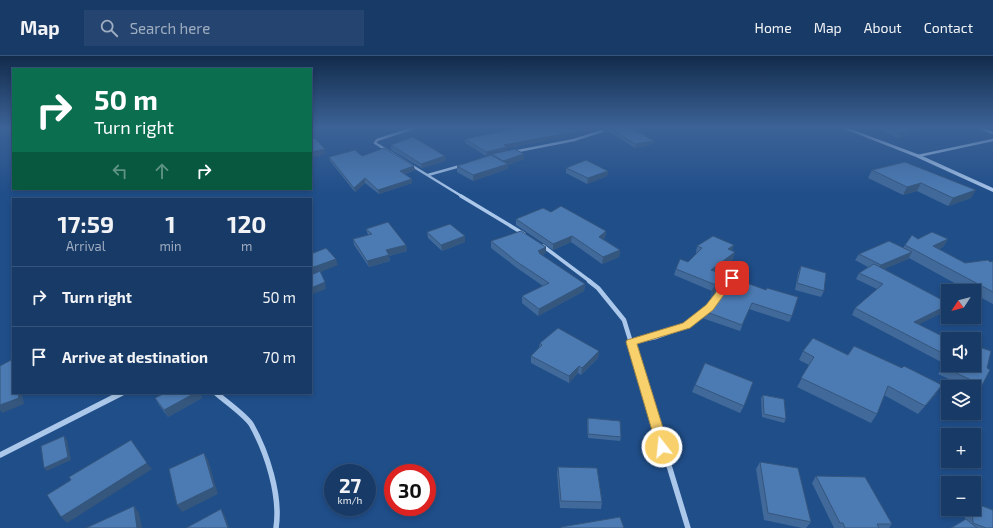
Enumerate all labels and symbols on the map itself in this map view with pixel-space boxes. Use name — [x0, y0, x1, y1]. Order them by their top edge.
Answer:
pin — [715, 261, 749, 295]
north arrow — [941, 284, 981, 324]
position arrow — [641, 426, 683, 468]
speed limit sign: 30 — [384, 464, 436, 516]

